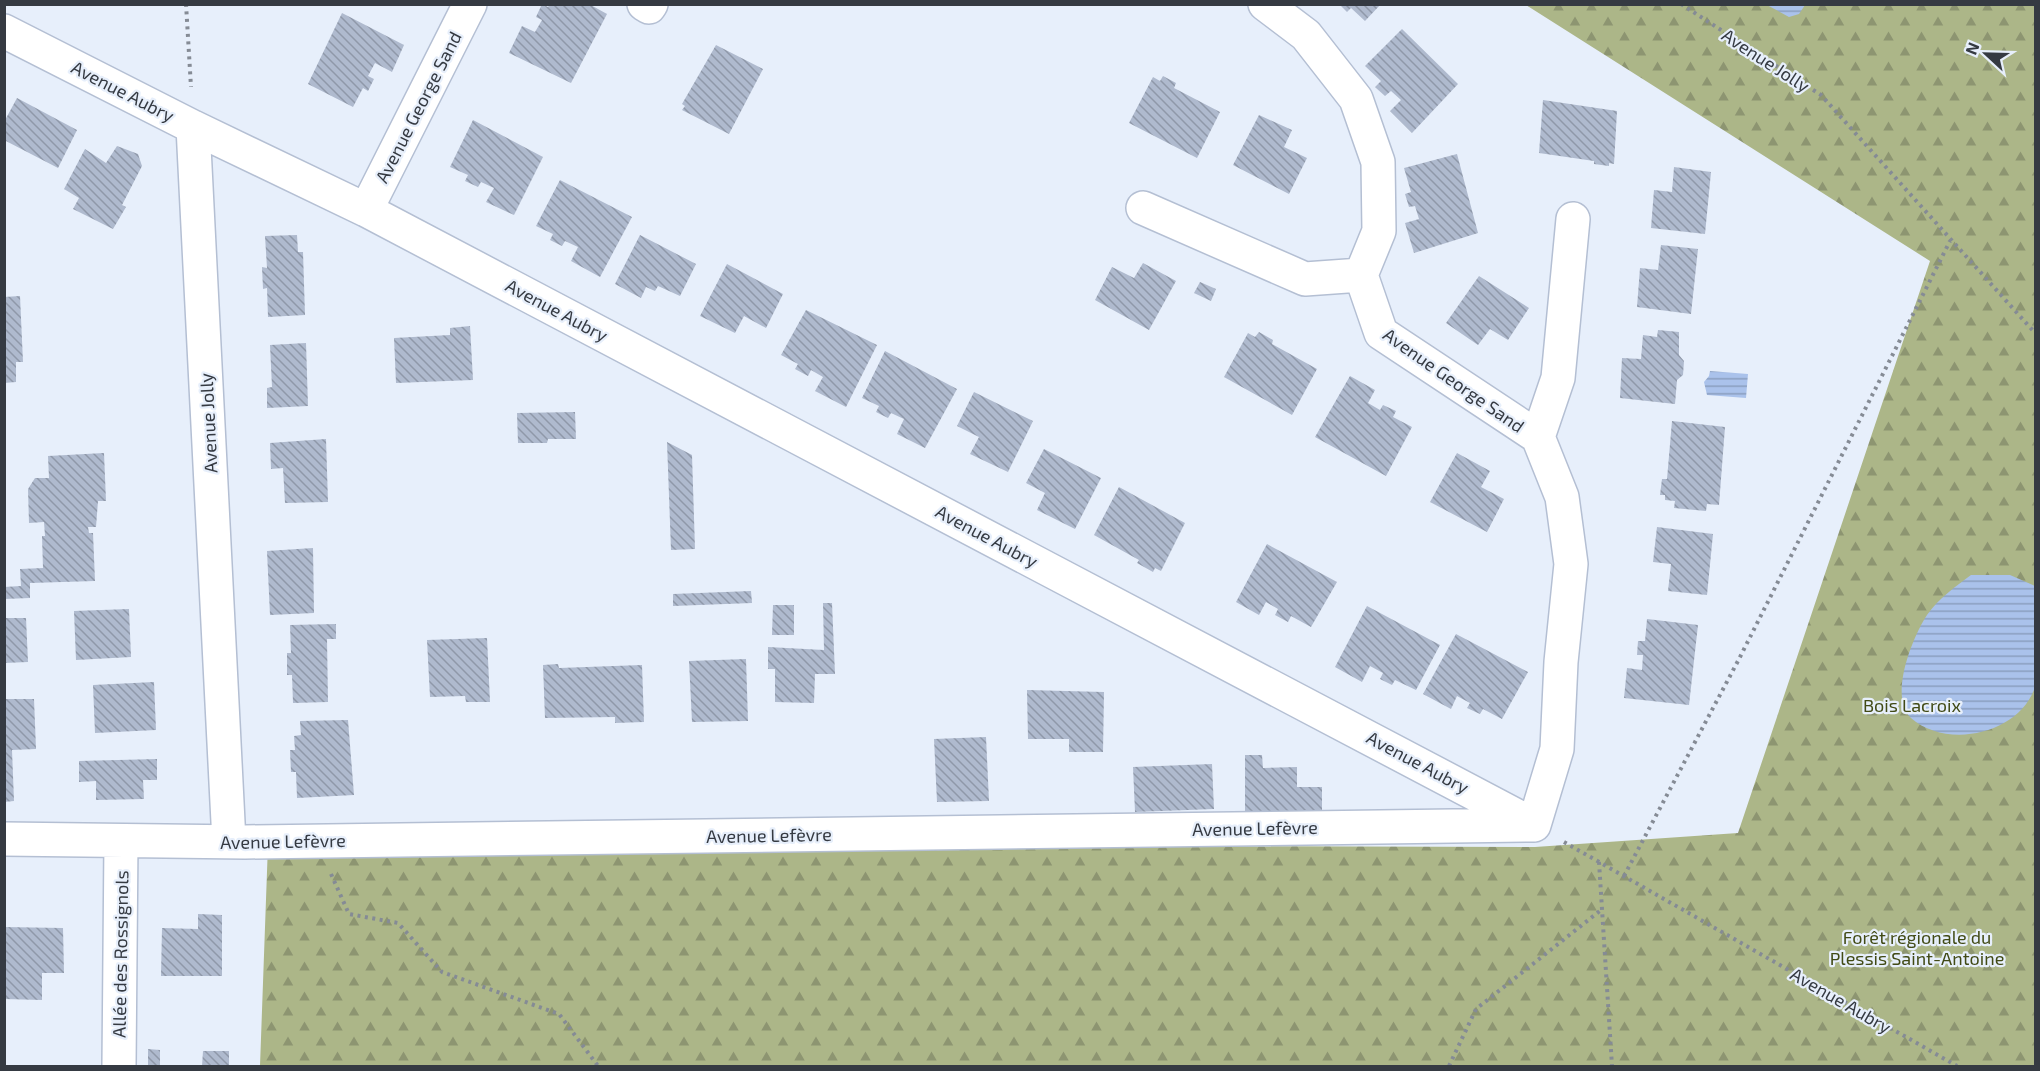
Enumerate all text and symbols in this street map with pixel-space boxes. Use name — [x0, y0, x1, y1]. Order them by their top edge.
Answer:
street label: Avenue Jolly — [1718, 24, 1814, 97]
north arrow — [1956, 24, 2016, 84]
street label: Avenue George Sand — [370, 28, 466, 186]
text: N — [1961, 39, 1983, 57]
street label: Avenue Aubry — [68, 56, 178, 127]
street label: Avenue Aubry — [502, 274, 612, 346]
street label: Avenue George Sand — [1379, 323, 1529, 437]
street label: Avenue Jolly — [194, 372, 222, 474]
street label: Avenue Aubry — [932, 500, 1042, 572]
park label: Bois Lacroix — [1863, 694, 1962, 716]
street label: Avenue Aubry — [1363, 726, 1473, 798]
street label: Avenue Lefèvre — [1192, 816, 1318, 840]
street label: Avenue Lefèvre — [706, 823, 832, 847]
street label: Avenue Lefèvre — [220, 829, 346, 853]
street label: Allée des Rossignols — [108, 870, 132, 1038]
park label: Forêt régionale du Plessis Saint-Antoine — [1830, 926, 2004, 969]
street label: Avenue Aubry — [1787, 962, 1896, 1038]

